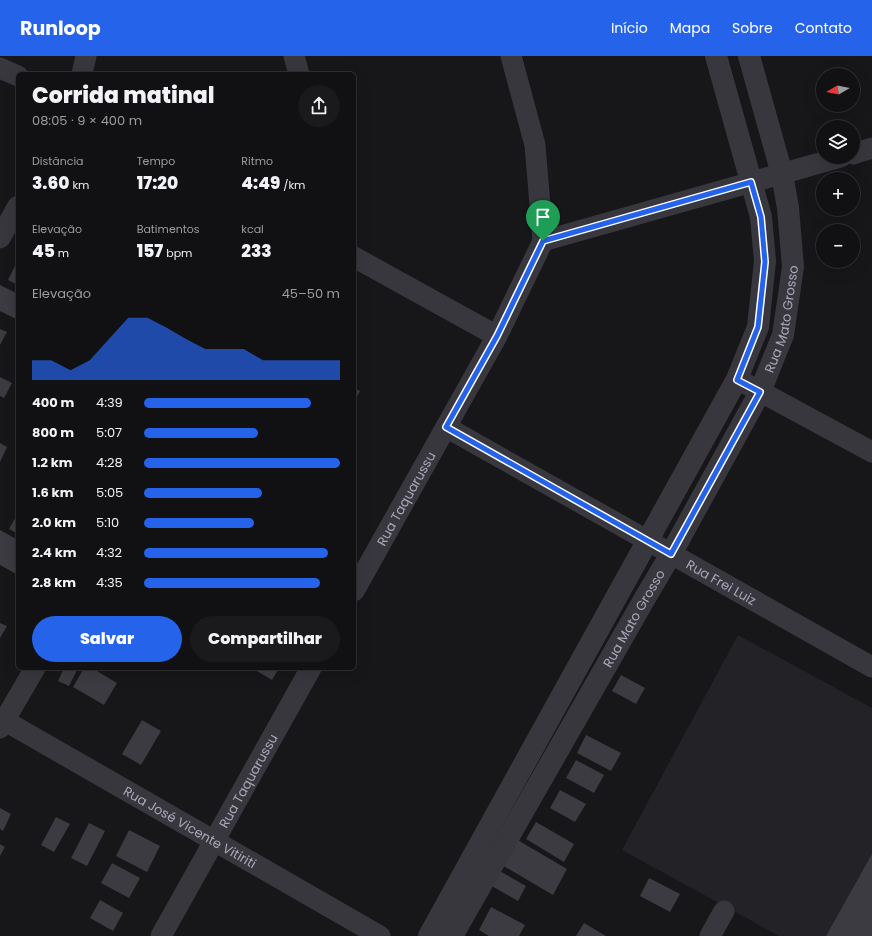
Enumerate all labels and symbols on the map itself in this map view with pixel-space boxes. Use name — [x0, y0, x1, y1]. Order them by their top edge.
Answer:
north arrow — [816, 68, 860, 112]
pin — [526, 200, 560, 241]
street label: Rua Mato Grosso — [760, 264, 803, 376]
street label: Rua Taquarussu — [372, 448, 440, 549]
street label: Rua Frei Luiz — [683, 555, 760, 610]
street label: Rua Mato Grosso — [598, 566, 670, 671]
street label: Rua Taquarussu — [214, 730, 282, 832]
street label: Rua José Vicente Vitiriti — [120, 782, 260, 873]

